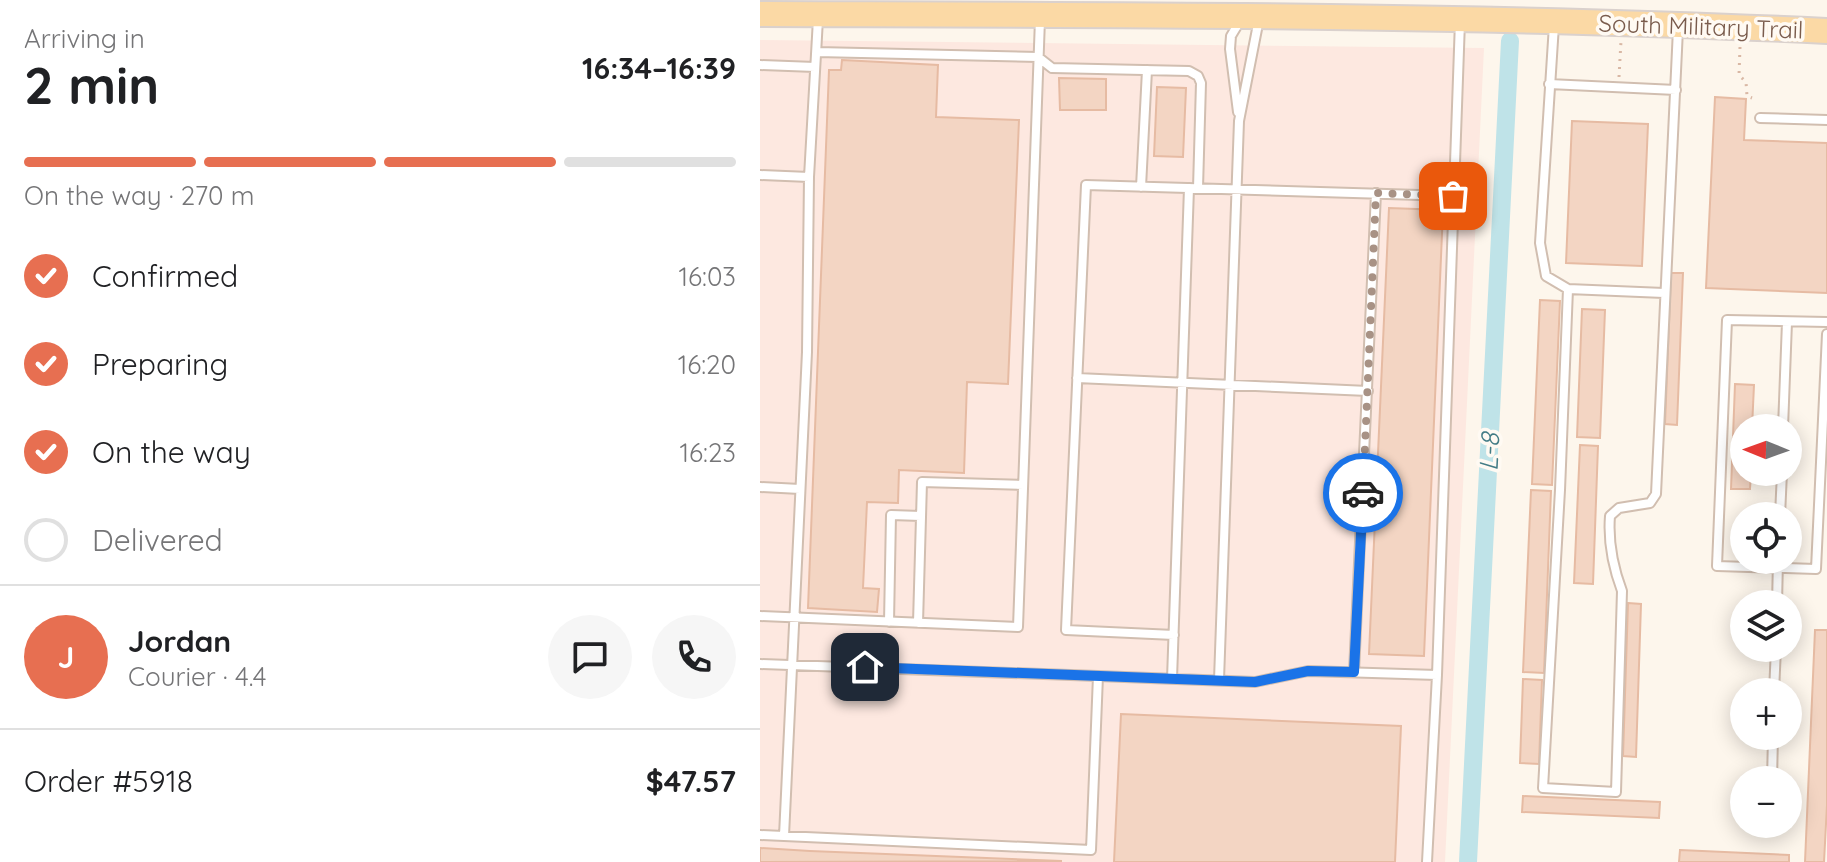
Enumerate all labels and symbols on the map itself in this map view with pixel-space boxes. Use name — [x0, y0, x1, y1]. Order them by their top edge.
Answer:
street label: South Military Trail — [1598, 7, 1804, 45]
pin — [1419, 162, 1487, 230]
north arrow — [1730, 414, 1802, 486]
water label: L-8 — [1472, 430, 1507, 472]
courier — [1323, 453, 1403, 533]
pin — [831, 633, 899, 701]

